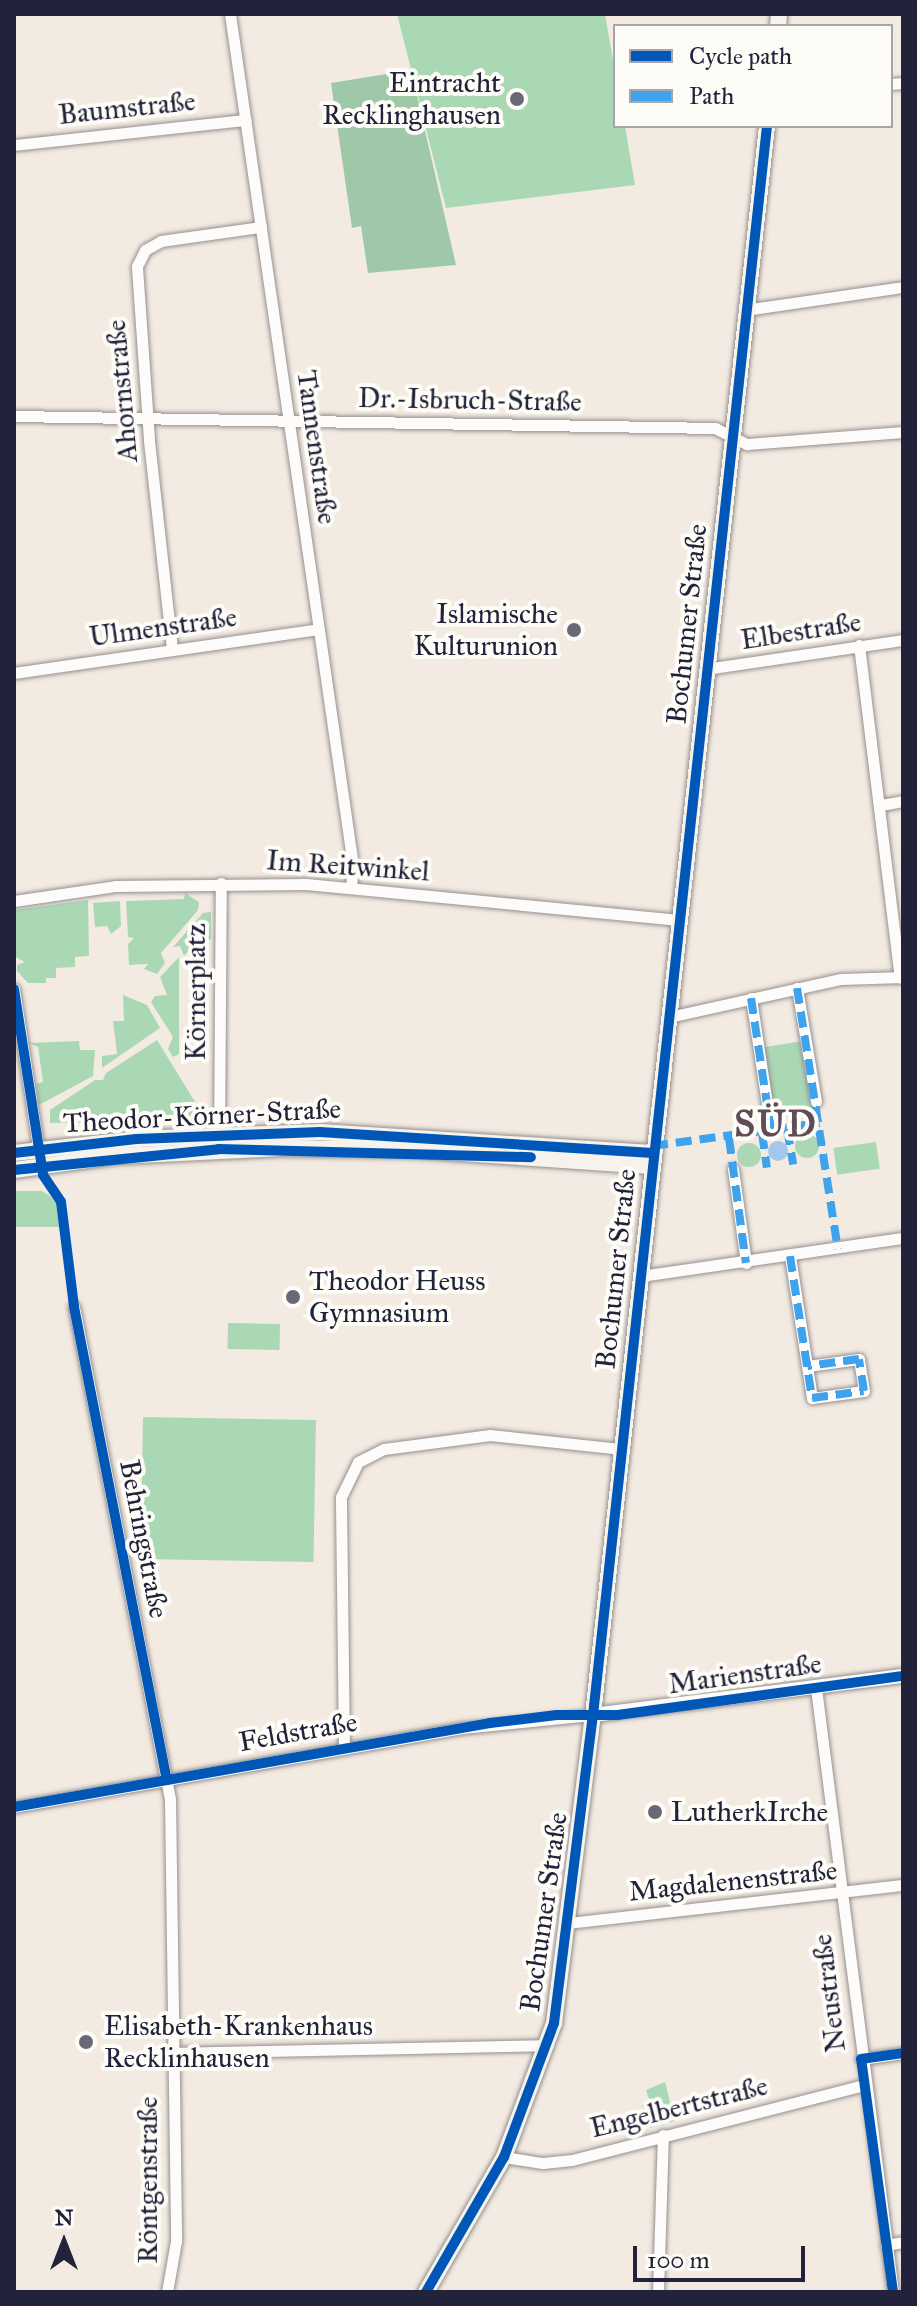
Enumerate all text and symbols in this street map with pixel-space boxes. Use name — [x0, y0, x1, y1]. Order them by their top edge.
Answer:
legend — [613, 24, 893, 128]
text: Cycle path — [689, 41, 792, 71]
place label: Eintracht Recklinghausen — [322, 66, 501, 132]
text: Path — [689, 81, 734, 111]
street label: Baumstraße — [57, 84, 197, 132]
marker: Eintracht Recklinghausen — [508, 90, 526, 108]
street label: Ahornstraße — [99, 318, 145, 464]
street label: Tannenstraße — [290, 368, 344, 526]
street label: Dr.-Isbruch-Straße — [358, 381, 582, 419]
street label: Bochumer Straße — [660, 522, 714, 726]
place label: Islamische Kulturunion — [414, 597, 558, 663]
street label: Ulmenstraße — [87, 600, 239, 654]
street label: Elbestraße — [738, 605, 864, 657]
marker: Islamische Kulturunion — [565, 621, 583, 639]
street label: Im Reitwinkel — [265, 844, 431, 888]
street label: Körnerplatz — [179, 923, 213, 1061]
street label: Theodor-Körner-Straße — [62, 1092, 342, 1140]
district label: SÜD — [734, 1103, 818, 1147]
street label: Bochumer Straße — [589, 1167, 643, 1371]
place label: Theodor Heuss Gymnasium — [309, 1264, 485, 1330]
marker: Theodor Heuss Gymnasium — [284, 1288, 302, 1306]
street label: Behringstraße — [112, 1457, 176, 1621]
street label: Marienstraße — [666, 1647, 824, 1701]
street label: Feldstraße — [236, 1705, 360, 1759]
place label: LutherkIrche — [671, 1795, 828, 1829]
marker: LutherkIrche — [646, 1803, 664, 1821]
street label: Bochumer Straße — [513, 1810, 575, 2014]
street label: Magdalenenstraße — [627, 1853, 839, 1909]
street label: Neustraße — [805, 1932, 853, 2054]
place label: Elisabeth-Krankenhaus Recklinhausen — [104, 2009, 373, 2075]
marker: Elisabeth-Krankenhaus Recklinhausen — [75, 2031, 97, 2053]
street label: Engelbertstraße — [587, 2069, 771, 2145]
street label: Röntgenstraße — [131, 2096, 165, 2264]
north arrow — [24, 2202, 104, 2282]
text: N — [55, 2204, 73, 2231]
scale bar — [637, 2230, 809, 2280]
text: 100 m — [647, 2245, 710, 2275]

